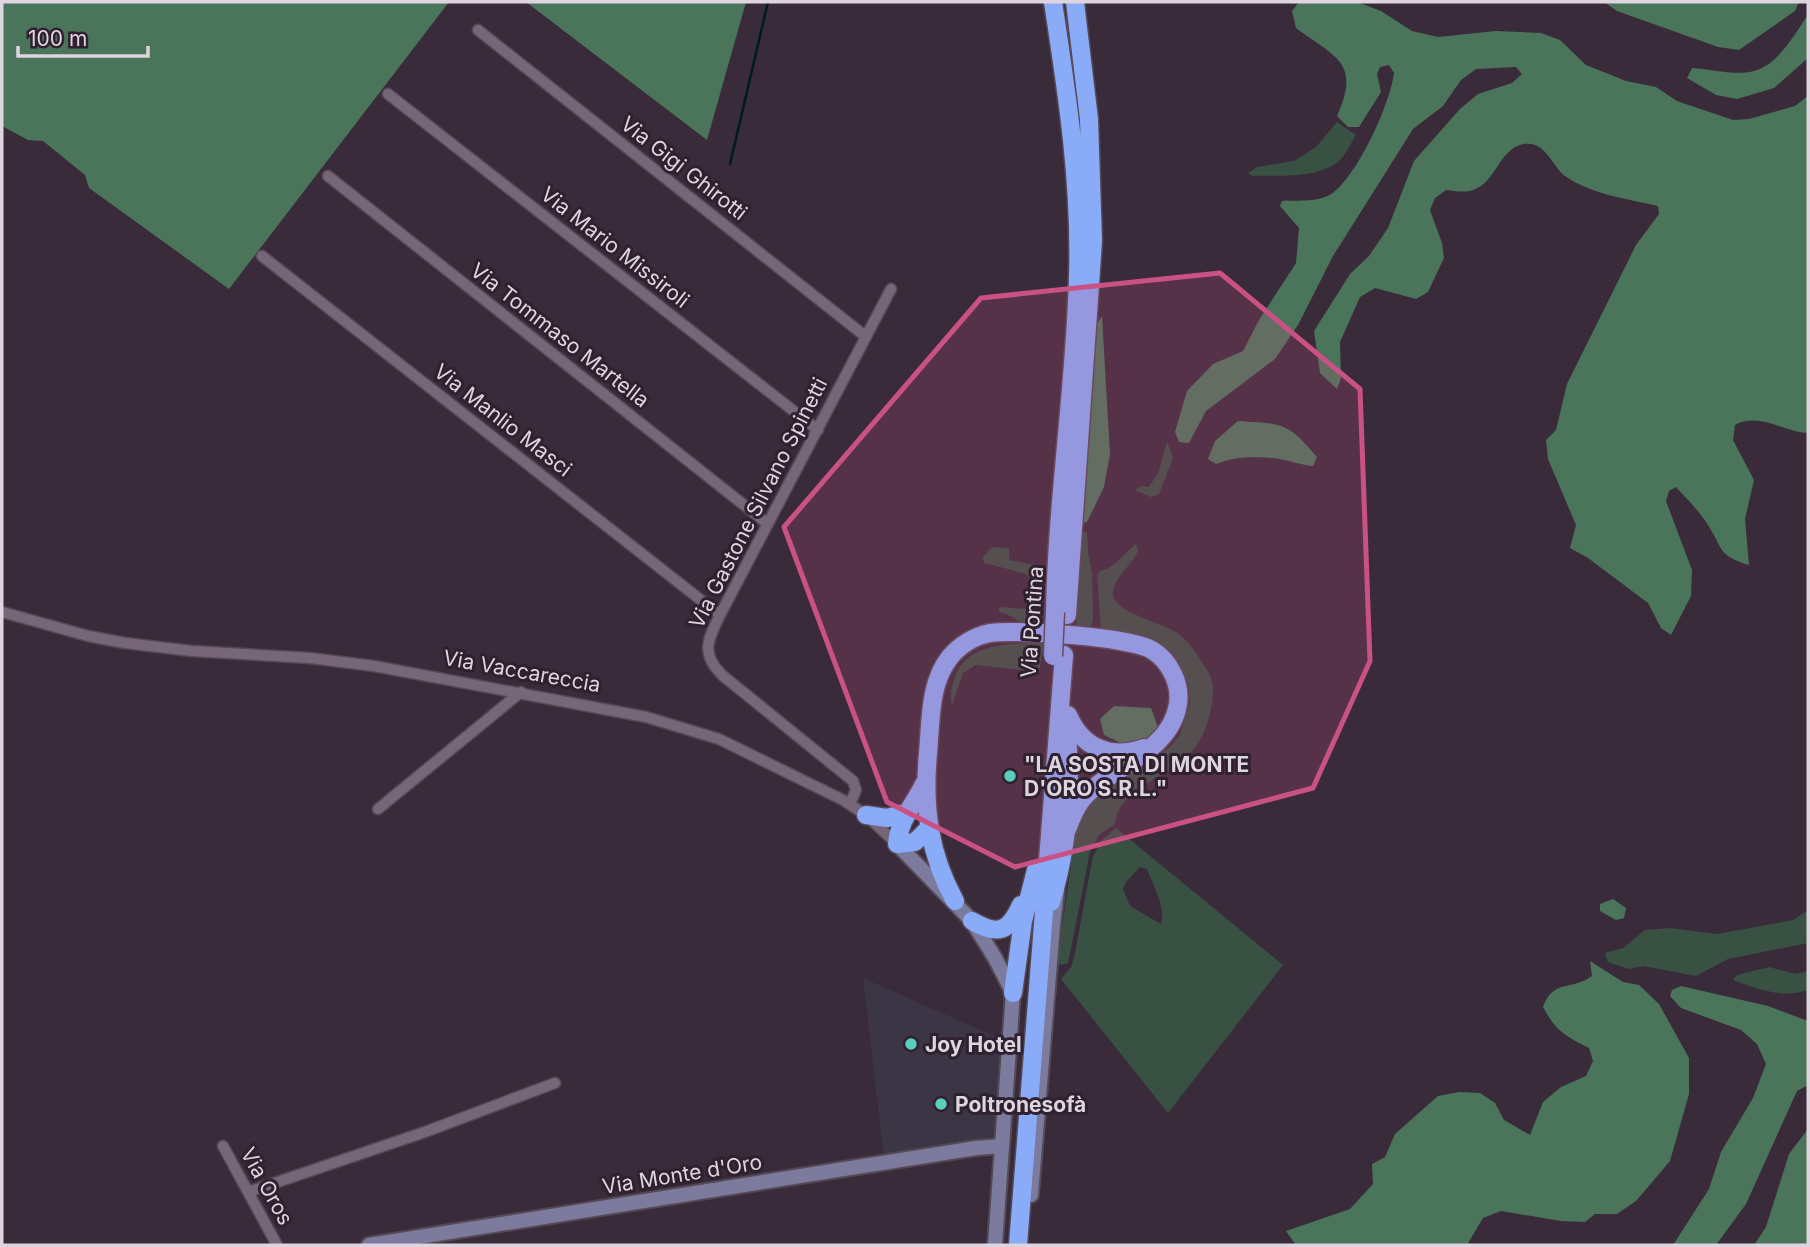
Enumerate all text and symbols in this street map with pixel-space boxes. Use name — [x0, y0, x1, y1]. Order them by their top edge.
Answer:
scale bar — [18, 14, 147, 58]
text: 100 m — [28, 26, 87, 51]
street label: Via Gigi Ghirotti — [616, 111, 752, 225]
street label: Via Mario Missiroli — [536, 181, 694, 313]
street label: Via Tommaso Martella — [466, 257, 654, 413]
street label: Via Manlio Masci — [429, 358, 577, 482]
street label: Via Gastone Silvano Spinetti — [684, 373, 832, 633]
street label: Via Pontina — [1016, 565, 1048, 679]
street label: Via Vaccareccia — [441, 645, 603, 697]
place label: "LA SOSTA DI MONTE D'ORO S.R.L." — [1024, 752, 1249, 801]
marker: "LA SOSTA DI MONTE D'ORO S.R.L." — [1002, 768, 1018, 784]
place label: Joy Hotel — [925, 1032, 1022, 1057]
marker: Joy Hotel — [903, 1036, 919, 1052]
place label: Poltronesofà — [955, 1092, 1086, 1117]
marker: Poltronesofà — [933, 1096, 949, 1112]
street label: Via Oros — [236, 1143, 298, 1229]
street label: Via Monte d'Oro — [600, 1149, 764, 1199]

